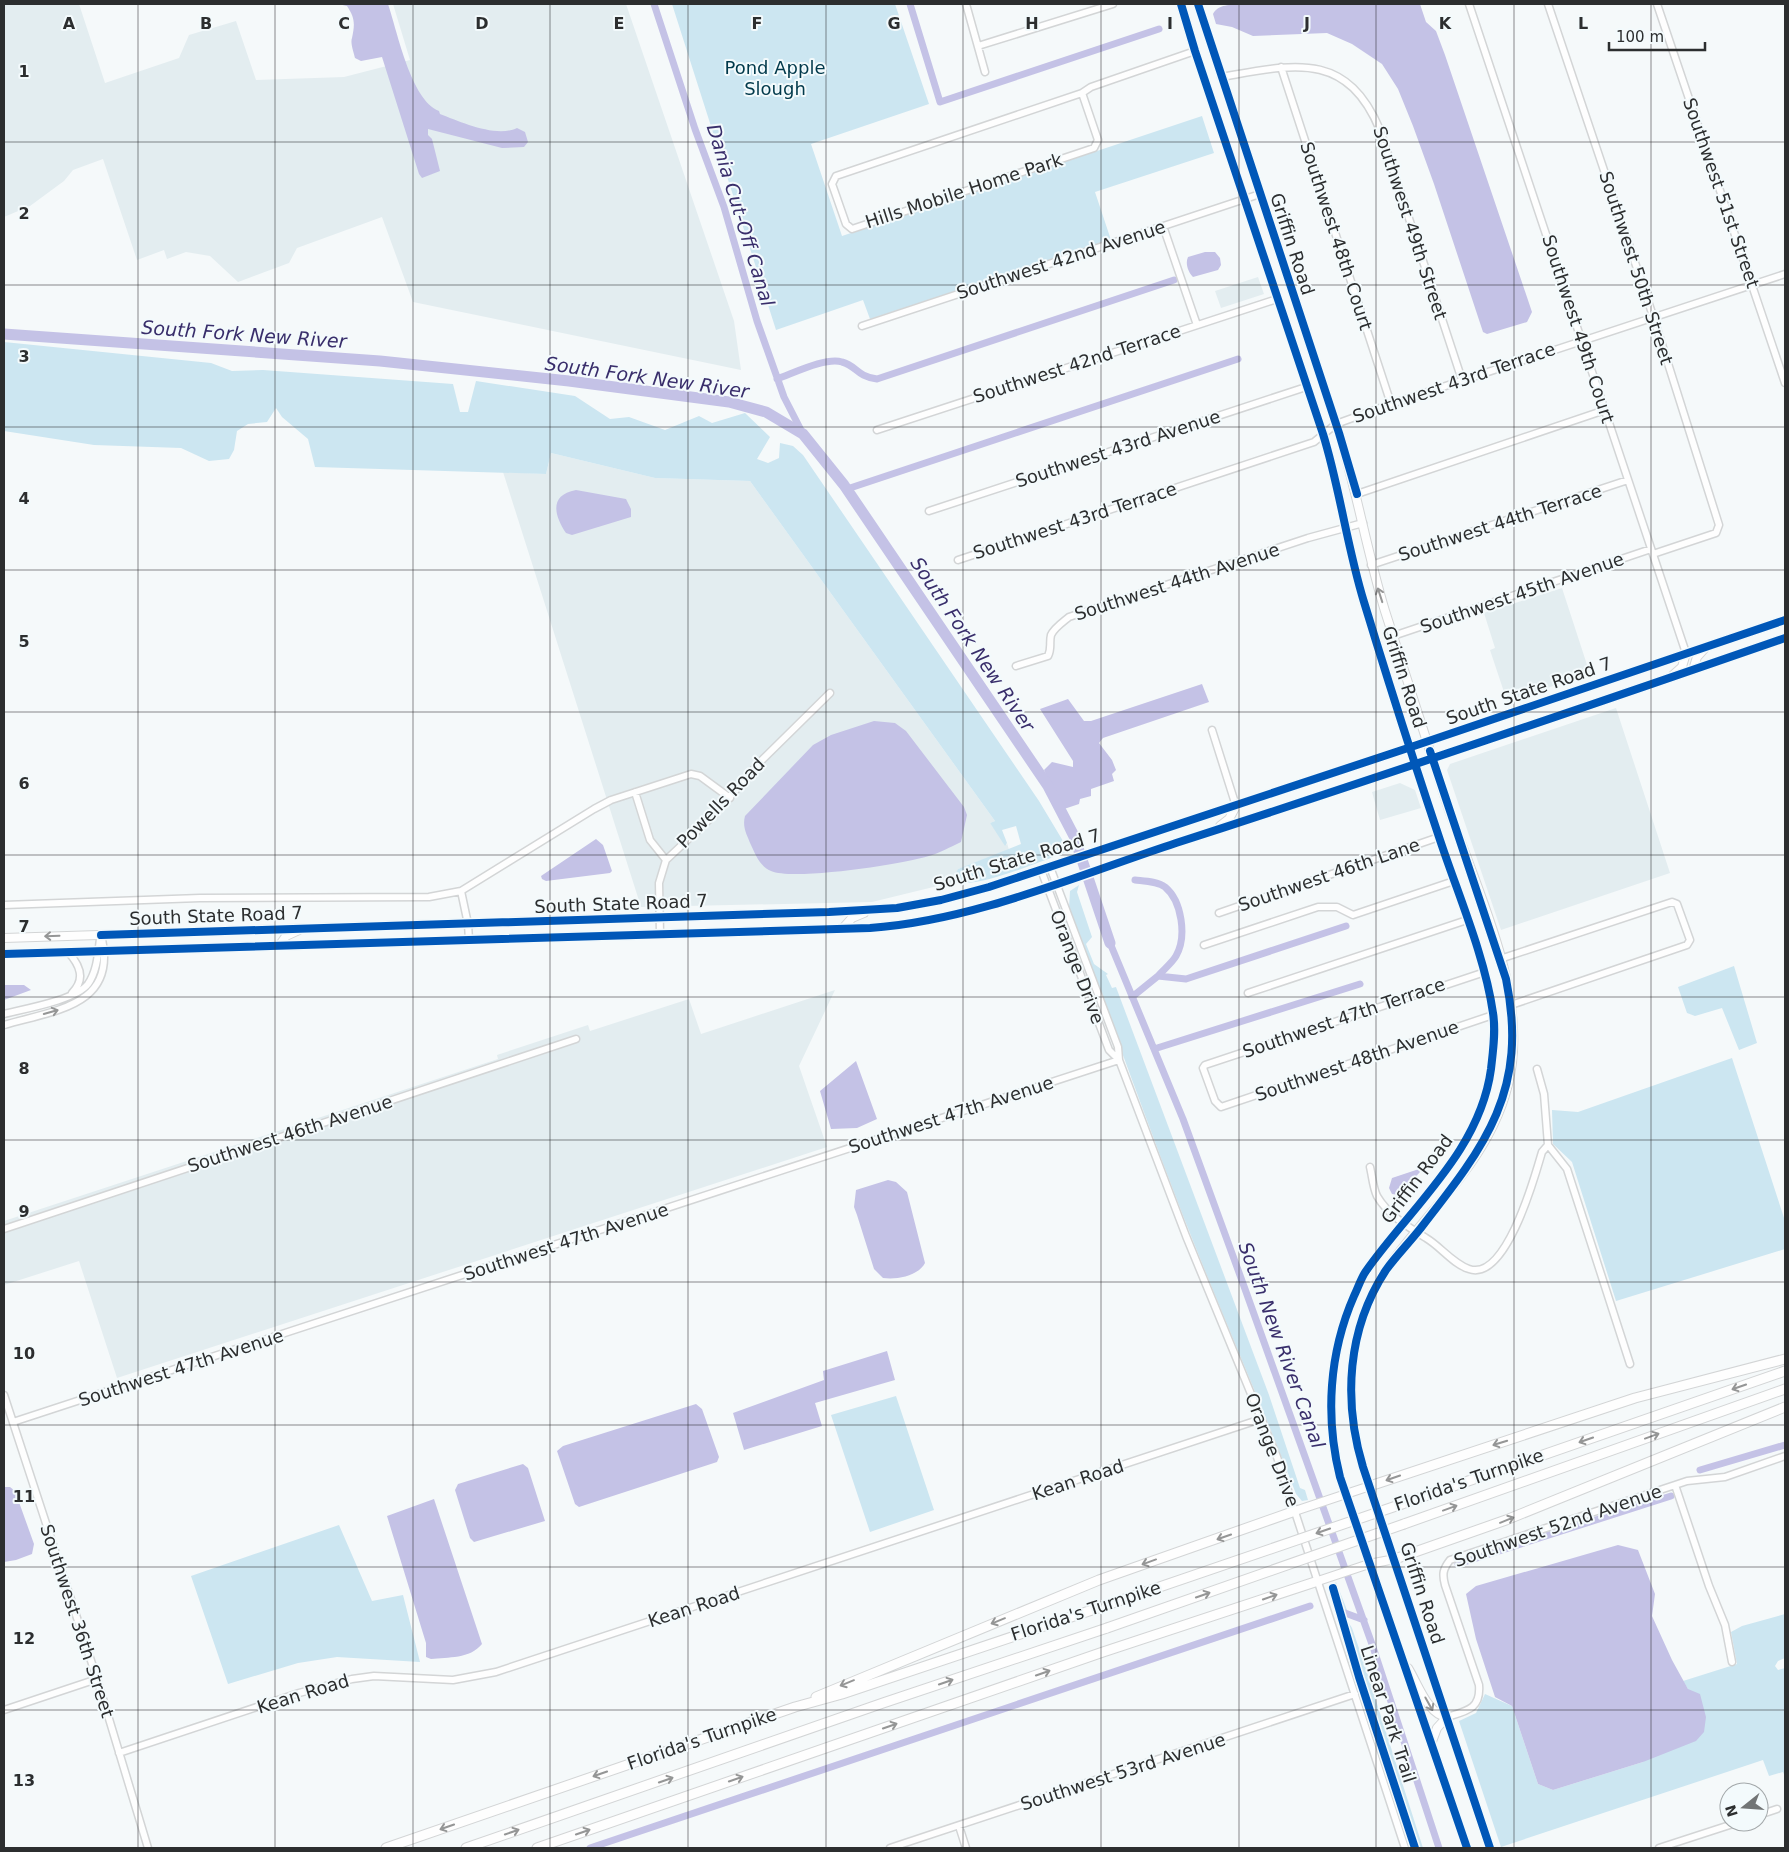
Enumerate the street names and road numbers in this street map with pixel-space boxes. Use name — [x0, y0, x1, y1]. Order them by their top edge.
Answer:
street label: Southwest 51st Street — [1679, 95, 1764, 291]
street label: Southwest 49th Street — [1369, 124, 1452, 322]
street label: Southwest 48th Court — [1296, 139, 1377, 333]
street label: Hills Mobile Home Park — [863, 149, 1066, 232]
street label: Southwest 50th Street — [1595, 169, 1678, 367]
street label: Griffin Road — [1266, 190, 1319, 298]
street label: Southwest 42nd Avenue — [954, 216, 1168, 303]
street label: Southwest 49th Court — [1538, 232, 1619, 426]
street label: Southwest 42nd Terrace — [970, 320, 1183, 407]
street label: Southwest 43rd Terrace — [1350, 338, 1558, 427]
street label: Southwest 43rd Avenue — [1013, 405, 1223, 492]
street label: Southwest 43rd Terrace — [970, 478, 1179, 563]
street label: Southwest 44th Terrace — [1395, 480, 1604, 565]
street label: Southwest 44th Avenue — [1072, 538, 1282, 625]
street label: Southwest 45th Avenue — [1417, 548, 1627, 637]
street label: Griffin Road — [1378, 623, 1431, 731]
street label: South State Road 7 — [1443, 652, 1614, 729]
street label: Powells Road — [672, 753, 769, 852]
street label: South State Road 7 — [931, 824, 1103, 895]
street label: Southwest 46th Lane — [1235, 834, 1423, 916]
street label: South State Road 7 — [534, 890, 708, 917]
street label: South State Road 7 — [129, 902, 303, 929]
street label: Orange Drive — [1046, 907, 1109, 1027]
street label: Southwest 47th Terrace — [1240, 973, 1448, 1062]
street label: Southwest 48th Avenue — [1252, 1016, 1462, 1105]
street label: Southwest 47th Avenue — [846, 1071, 1056, 1158]
street label: Southwest 46th Avenue — [185, 1090, 395, 1177]
street label: Griffin Road — [1376, 1130, 1457, 1227]
street label: Southwest 47th Avenue — [461, 1198, 671, 1285]
street label: Southwest 47th Avenue — [76, 1324, 286, 1411]
street label: Orange Drive — [1241, 1390, 1304, 1510]
street label: Florida's Turnpike — [1391, 1444, 1546, 1515]
street label: Kean Road — [1029, 1455, 1126, 1504]
street label: Southwest 52nd Avenue — [1451, 1480, 1665, 1571]
street label: Southwest 36th Street — [36, 1522, 119, 1720]
street label: Griffin Road — [1396, 1539, 1449, 1647]
street label: Florida's Turnpike — [1008, 1576, 1164, 1645]
street label: Kean Road — [645, 1582, 742, 1631]
street label: Linear Park Trail — [1356, 1643, 1421, 1785]
street label: Kean Road — [254, 1670, 351, 1717]
street label: Florida's Turnpike — [624, 1703, 779, 1774]
street label: Southwest 53rd Avenue — [1018, 1728, 1228, 1815]

